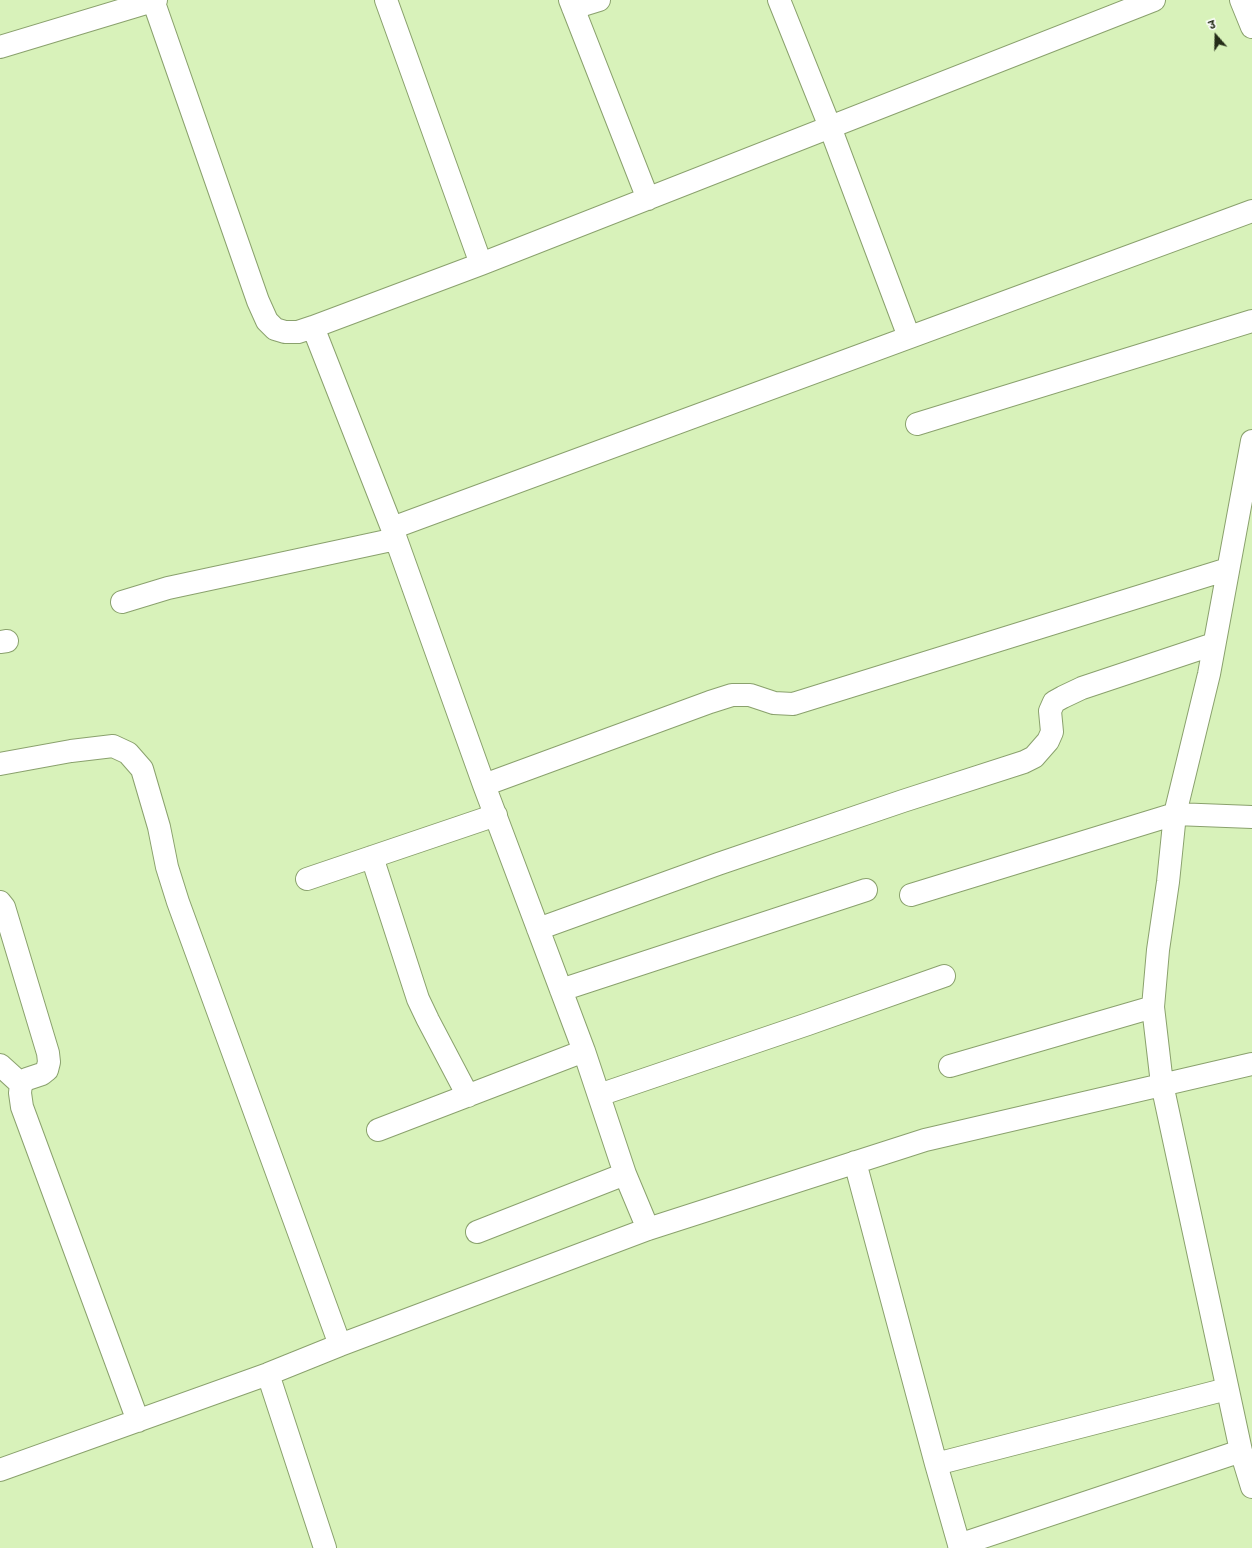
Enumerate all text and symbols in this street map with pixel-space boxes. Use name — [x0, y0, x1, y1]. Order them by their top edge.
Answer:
north arrow — [1196, 16, 1236, 56]
text: उ — [1206, 16, 1218, 33]

